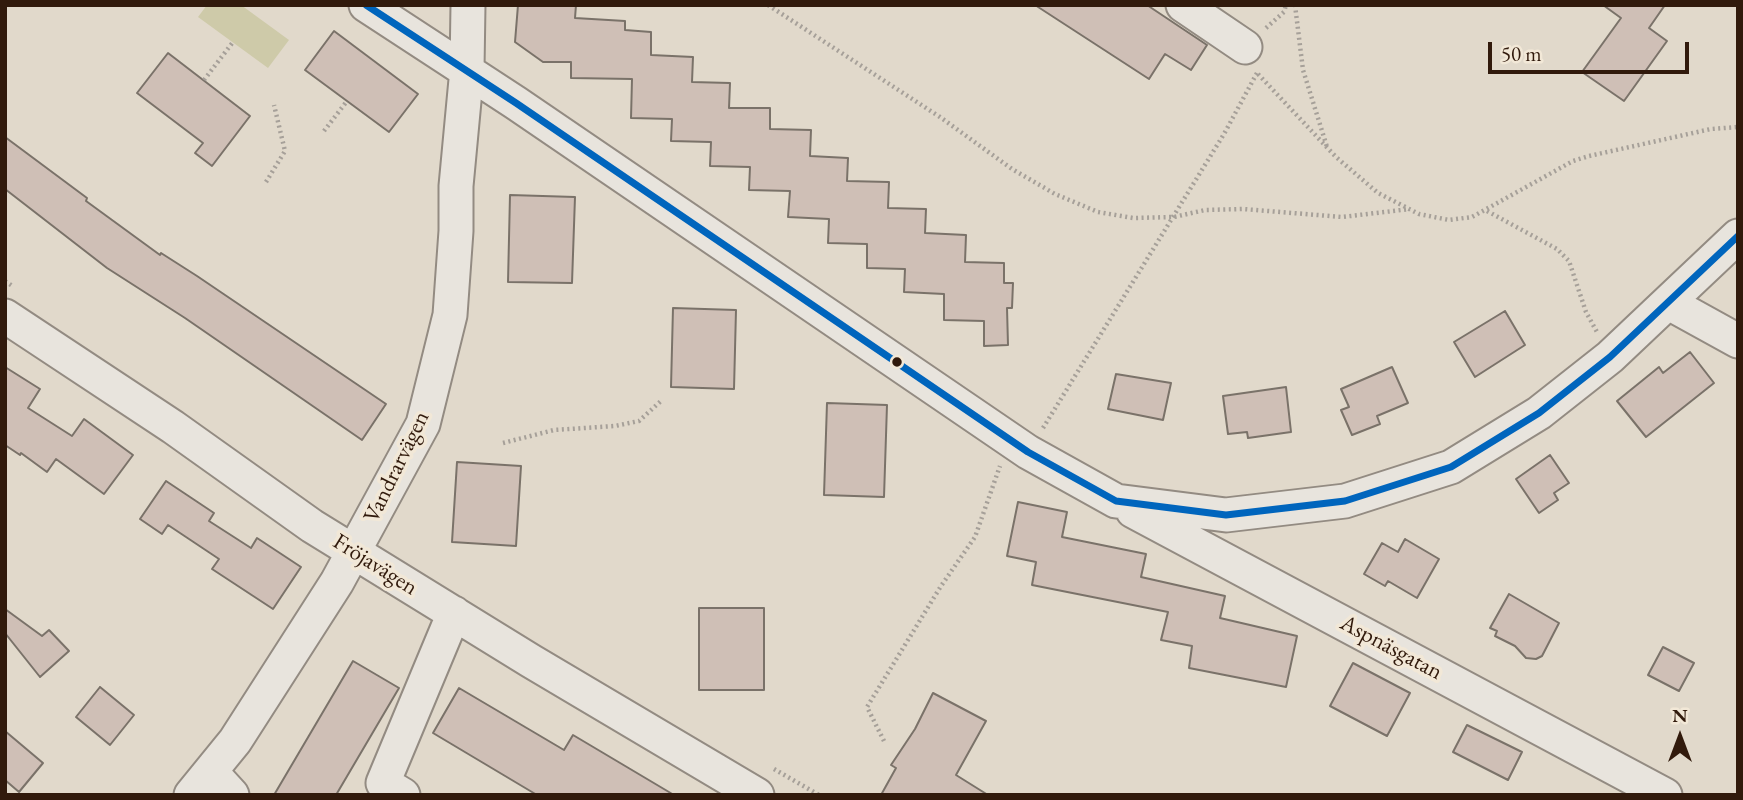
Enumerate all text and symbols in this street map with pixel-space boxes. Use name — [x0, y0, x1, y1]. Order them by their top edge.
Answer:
scale bar — [1491, 28, 1692, 72]
text: 50 m — [1501, 40, 1542, 67]
unlabelled marker — [890, 355, 904, 369]
street label: Vandrarvägen — [358, 407, 436, 527]
street label: Fröjavägen — [327, 528, 423, 602]
street label: Aspnäsgatan — [1335, 610, 1447, 686]
north arrow — [1645, 702, 1715, 772]
text: N — [1672, 703, 1688, 728]

